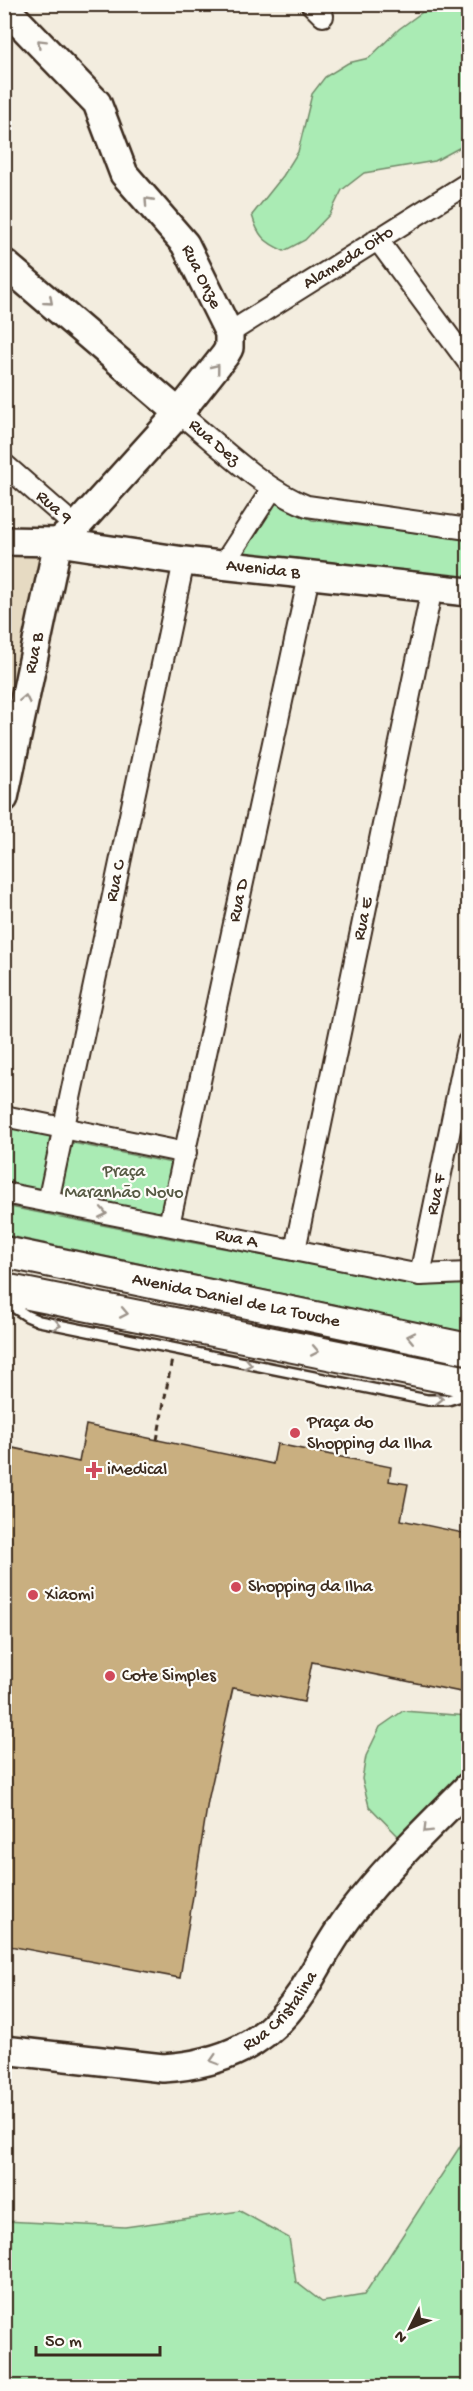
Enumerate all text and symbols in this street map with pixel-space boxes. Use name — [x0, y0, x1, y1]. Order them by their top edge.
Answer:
one-way arrow — [37, 40, 48, 51]
one-way arrow — [144, 198, 155, 208]
street label: Alameda Oito — [299, 222, 398, 294]
street label: Rua Onze — [177, 241, 226, 313]
one-way arrow — [42, 294, 53, 305]
one-way arrow — [208, 363, 219, 374]
street label: Rua Dez — [184, 415, 245, 471]
street label: Rua 9 — [31, 486, 76, 529]
street label: Avenida B — [225, 555, 302, 584]
street label: Rua B — [20, 630, 49, 676]
one-way arrow — [18, 695, 31, 705]
street label: Rua C — [101, 857, 131, 904]
street label: Rua D — [224, 877, 254, 924]
street label: Rua E — [349, 895, 378, 942]
park label: Praça Maranhão Novo — [64, 1162, 184, 1204]
street label: Rua F — [422, 1172, 451, 1217]
one-way arrow — [98, 1206, 108, 1219]
street label: Rua A — [214, 1224, 261, 1254]
street label: Avenida Daniel de La Touche — [130, 1269, 342, 1333]
one-way arrow — [118, 1306, 128, 1319]
one-way arrow — [52, 1318, 62, 1331]
one-way arrow — [407, 1331, 417, 1344]
one-way arrow — [310, 1344, 320, 1357]
one-way arrow — [243, 1357, 253, 1370]
one-way arrow — [435, 1393, 444, 1406]
place label: Praça do Shopping da Ilha — [306, 1413, 433, 1455]
marker: Praça do Shopping da Ilha — [288, 1426, 302, 1440]
place label: iMedical — [107, 1460, 167, 1481]
marker: iMedical — [85, 1461, 103, 1479]
place label: Shopping da Ilha — [248, 1577, 374, 1598]
marker: Shopping da Ilha — [229, 1580, 243, 1594]
place label: Xiaomi — [44, 1585, 95, 1606]
marker: Xiaomi — [26, 1588, 40, 1602]
place label: Cote Simples — [122, 1666, 217, 1687]
marker: Cote Simples — [103, 1669, 117, 1683]
one-way arrow — [424, 1821, 435, 1832]
street label: Rua Cristalina — [239, 1967, 323, 2056]
one-way arrow — [209, 2053, 220, 2065]
north arrow — [380, 2298, 440, 2358]
scale bar — [36, 2319, 160, 2357]
text: N — [391, 2325, 412, 2346]
text: 50 m — [45, 2332, 82, 2353]

